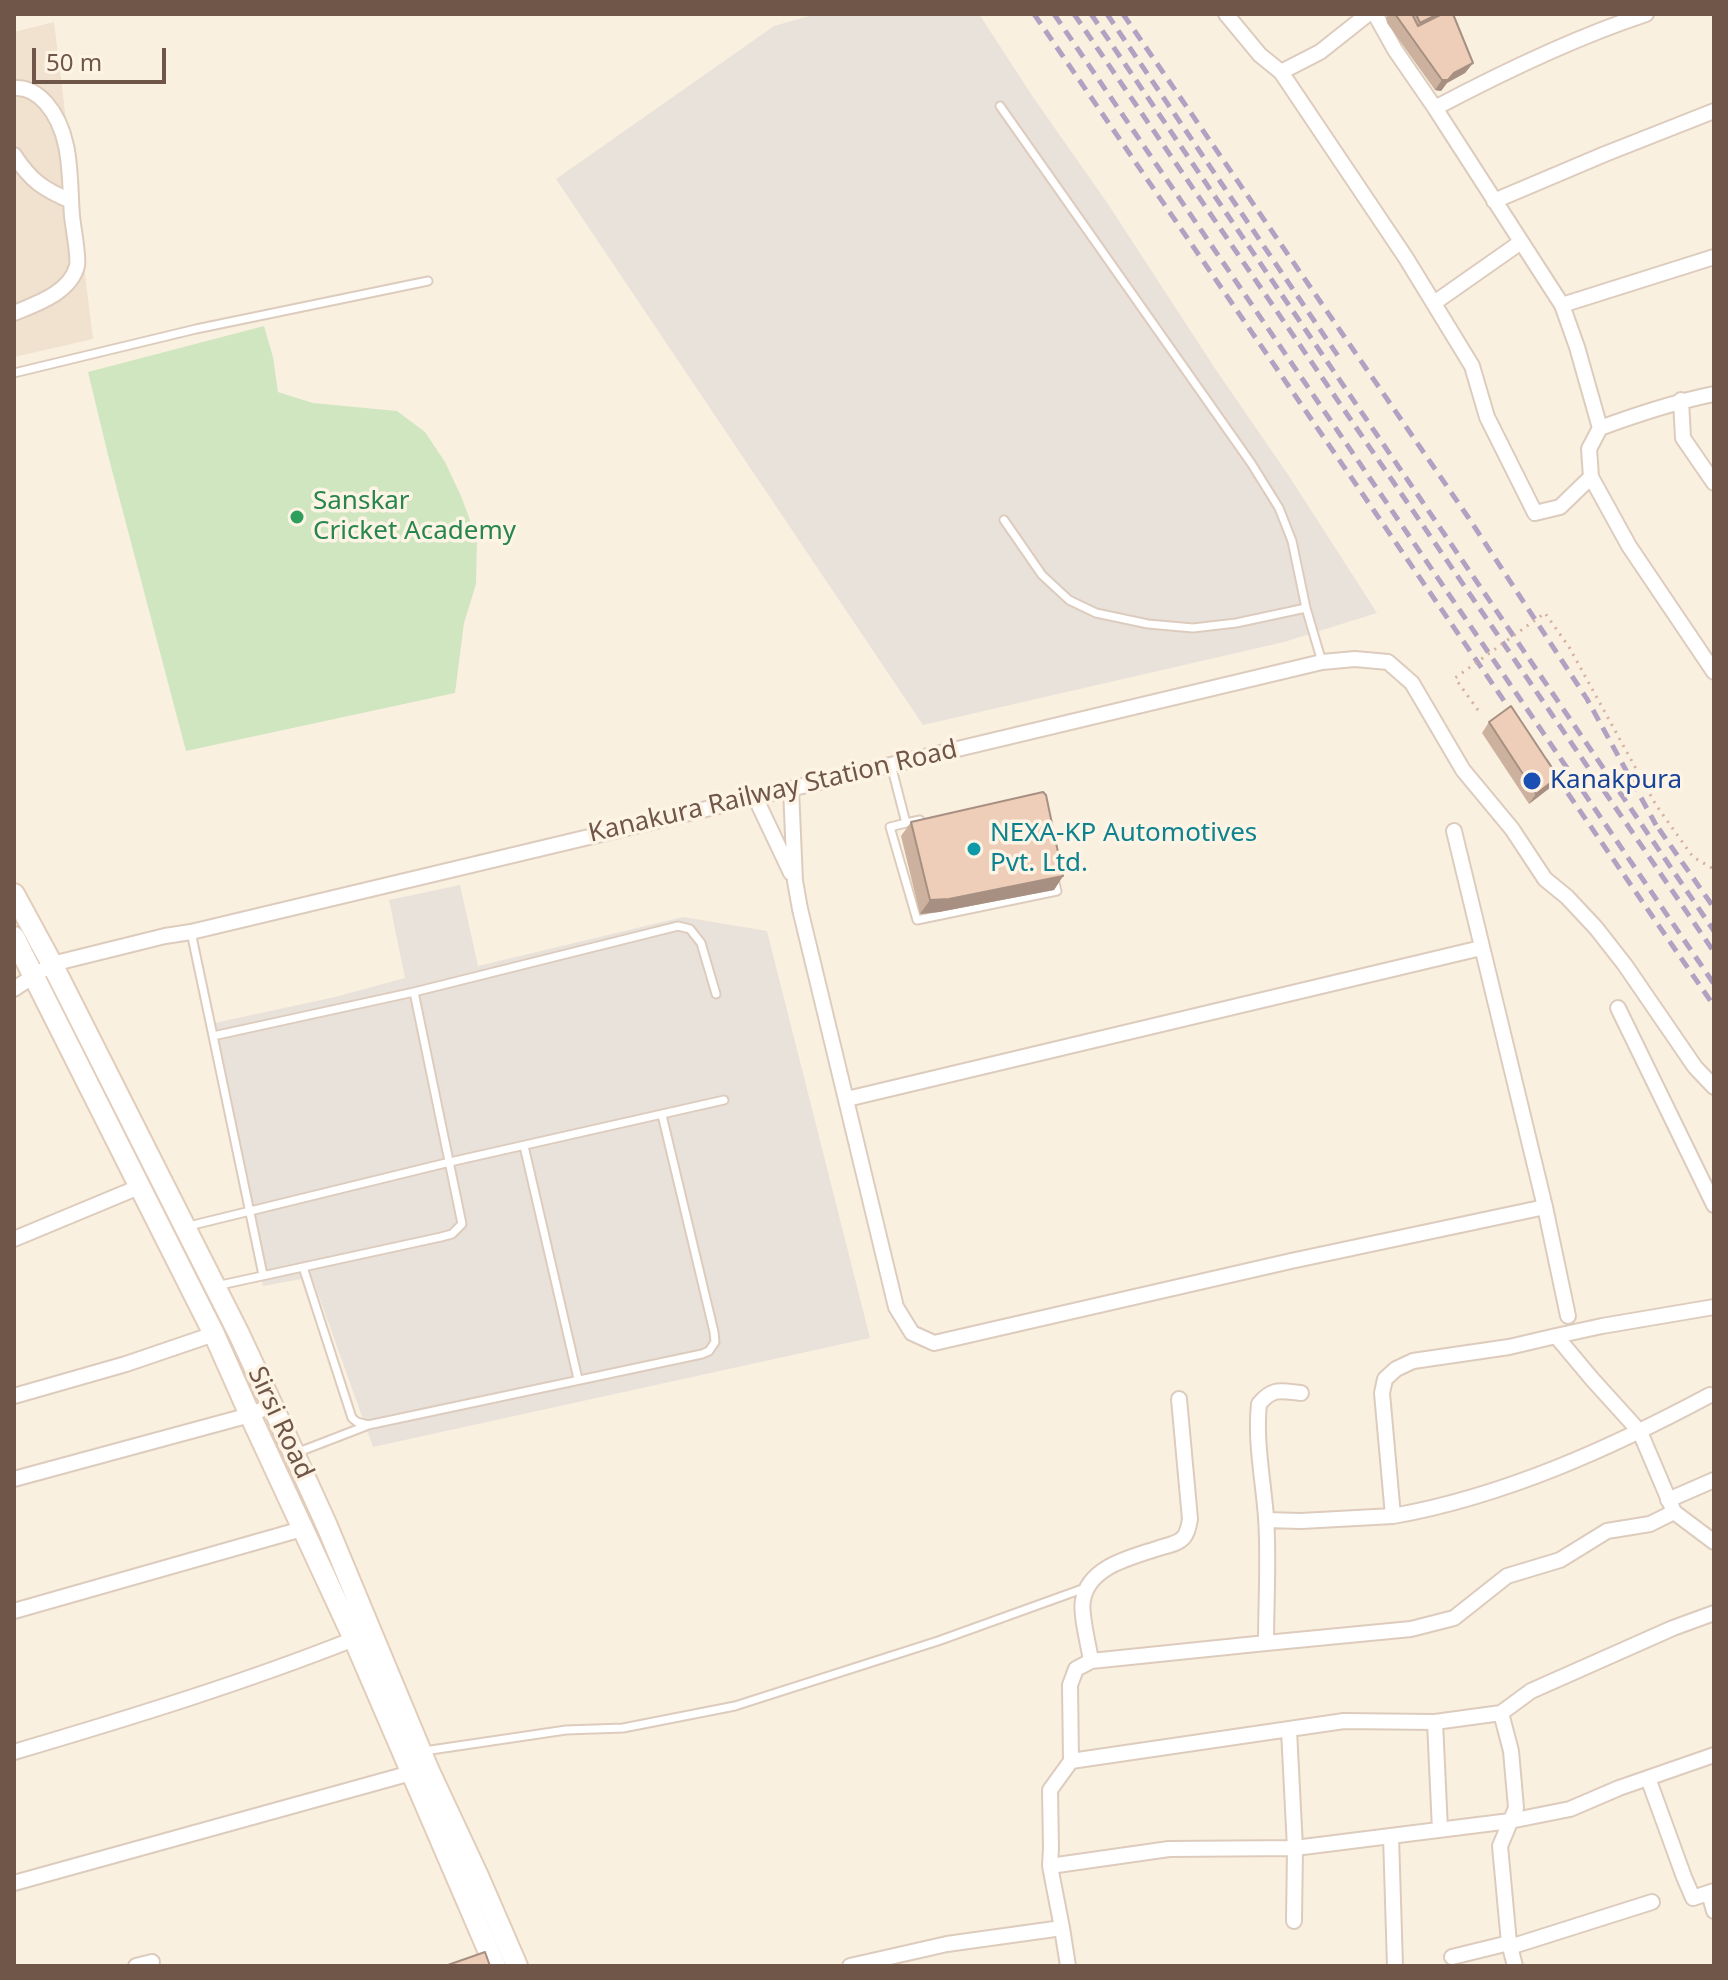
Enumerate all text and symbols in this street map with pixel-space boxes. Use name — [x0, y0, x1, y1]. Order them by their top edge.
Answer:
scale bar — [36, 32, 170, 82]
text: 50 m — [46, 45, 102, 78]
place label: Sanskar Cricket Academy — [313, 486, 516, 548]
marker: Sanskar Cricket Academy — [288, 508, 306, 526]
street label: Kanakura Railway Station Road — [586, 734, 960, 850]
place label: Kanakpura — [1550, 765, 1682, 797]
marker: Kanakpura — [1521, 770, 1543, 792]
place label: NEXA-KP Automotives Pvt. Ltd. — [990, 818, 1257, 880]
marker: NEXA-KP Automotives Pvt. Ltd. — [965, 840, 983, 858]
street label: Sirsi Road — [240, 1362, 320, 1484]

